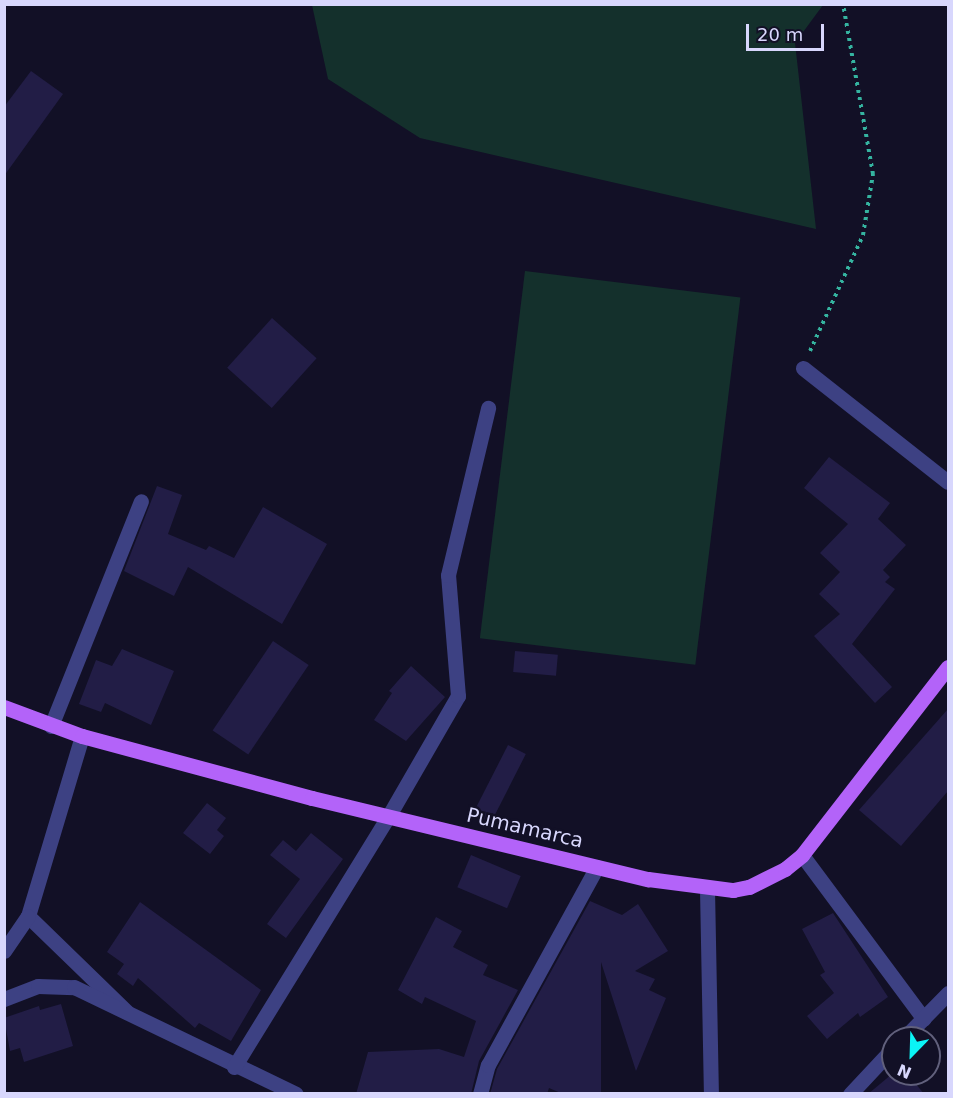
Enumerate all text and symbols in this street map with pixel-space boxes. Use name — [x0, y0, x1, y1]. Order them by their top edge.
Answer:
scale bar — [749, 12, 827, 50]
text: 20 m — [757, 24, 803, 45]
street label: Pumamarca — [464, 803, 586, 853]
north arrow — [881, 1026, 941, 1086]
text: N — [895, 1060, 914, 1083]

